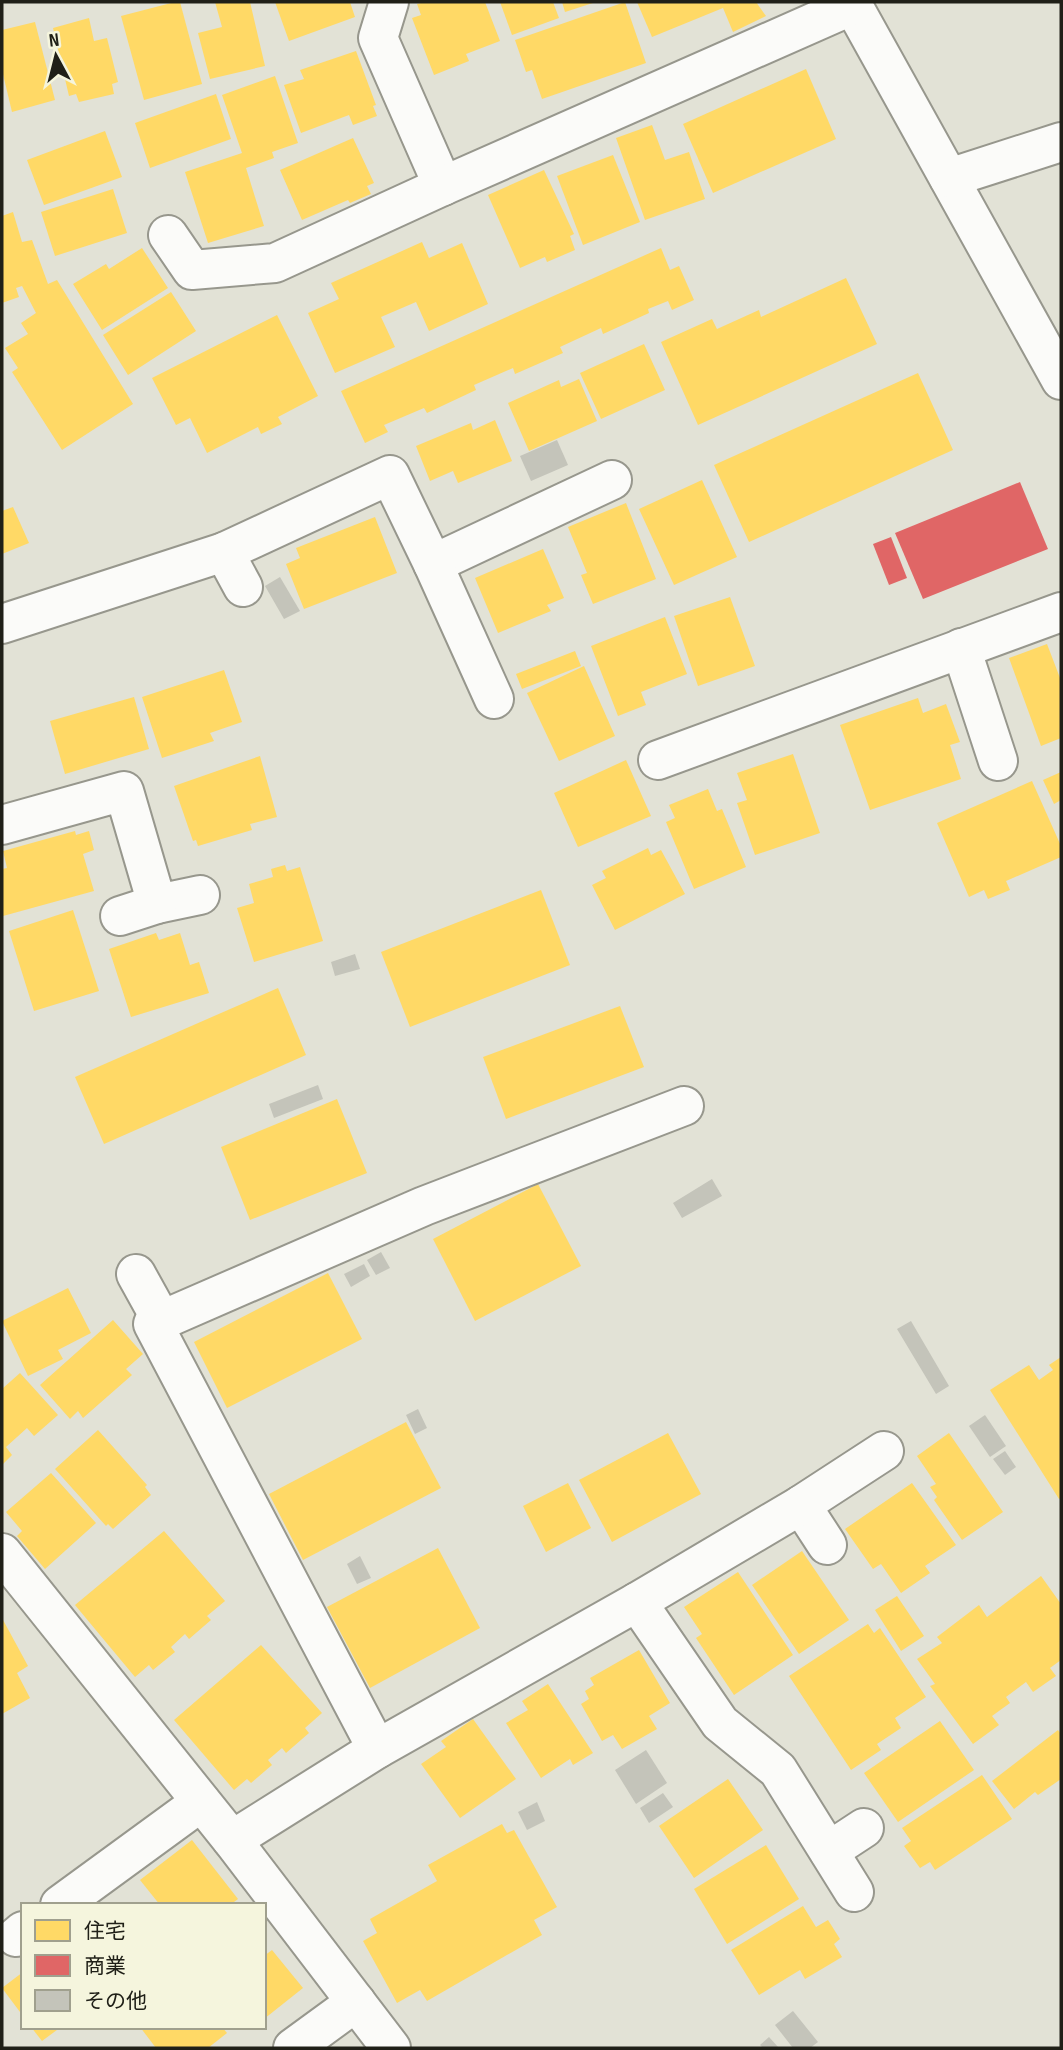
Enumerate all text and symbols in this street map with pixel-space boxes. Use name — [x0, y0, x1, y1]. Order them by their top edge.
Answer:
north arrow — [21, 21, 91, 91]
text: N — [48, 29, 61, 53]
legend — [21, 1903, 266, 2029]
text: 住宅 — [84, 1919, 126, 1944]
text: 商業 — [84, 1954, 126, 1979]
text: その他 — [84, 1989, 147, 2014]

